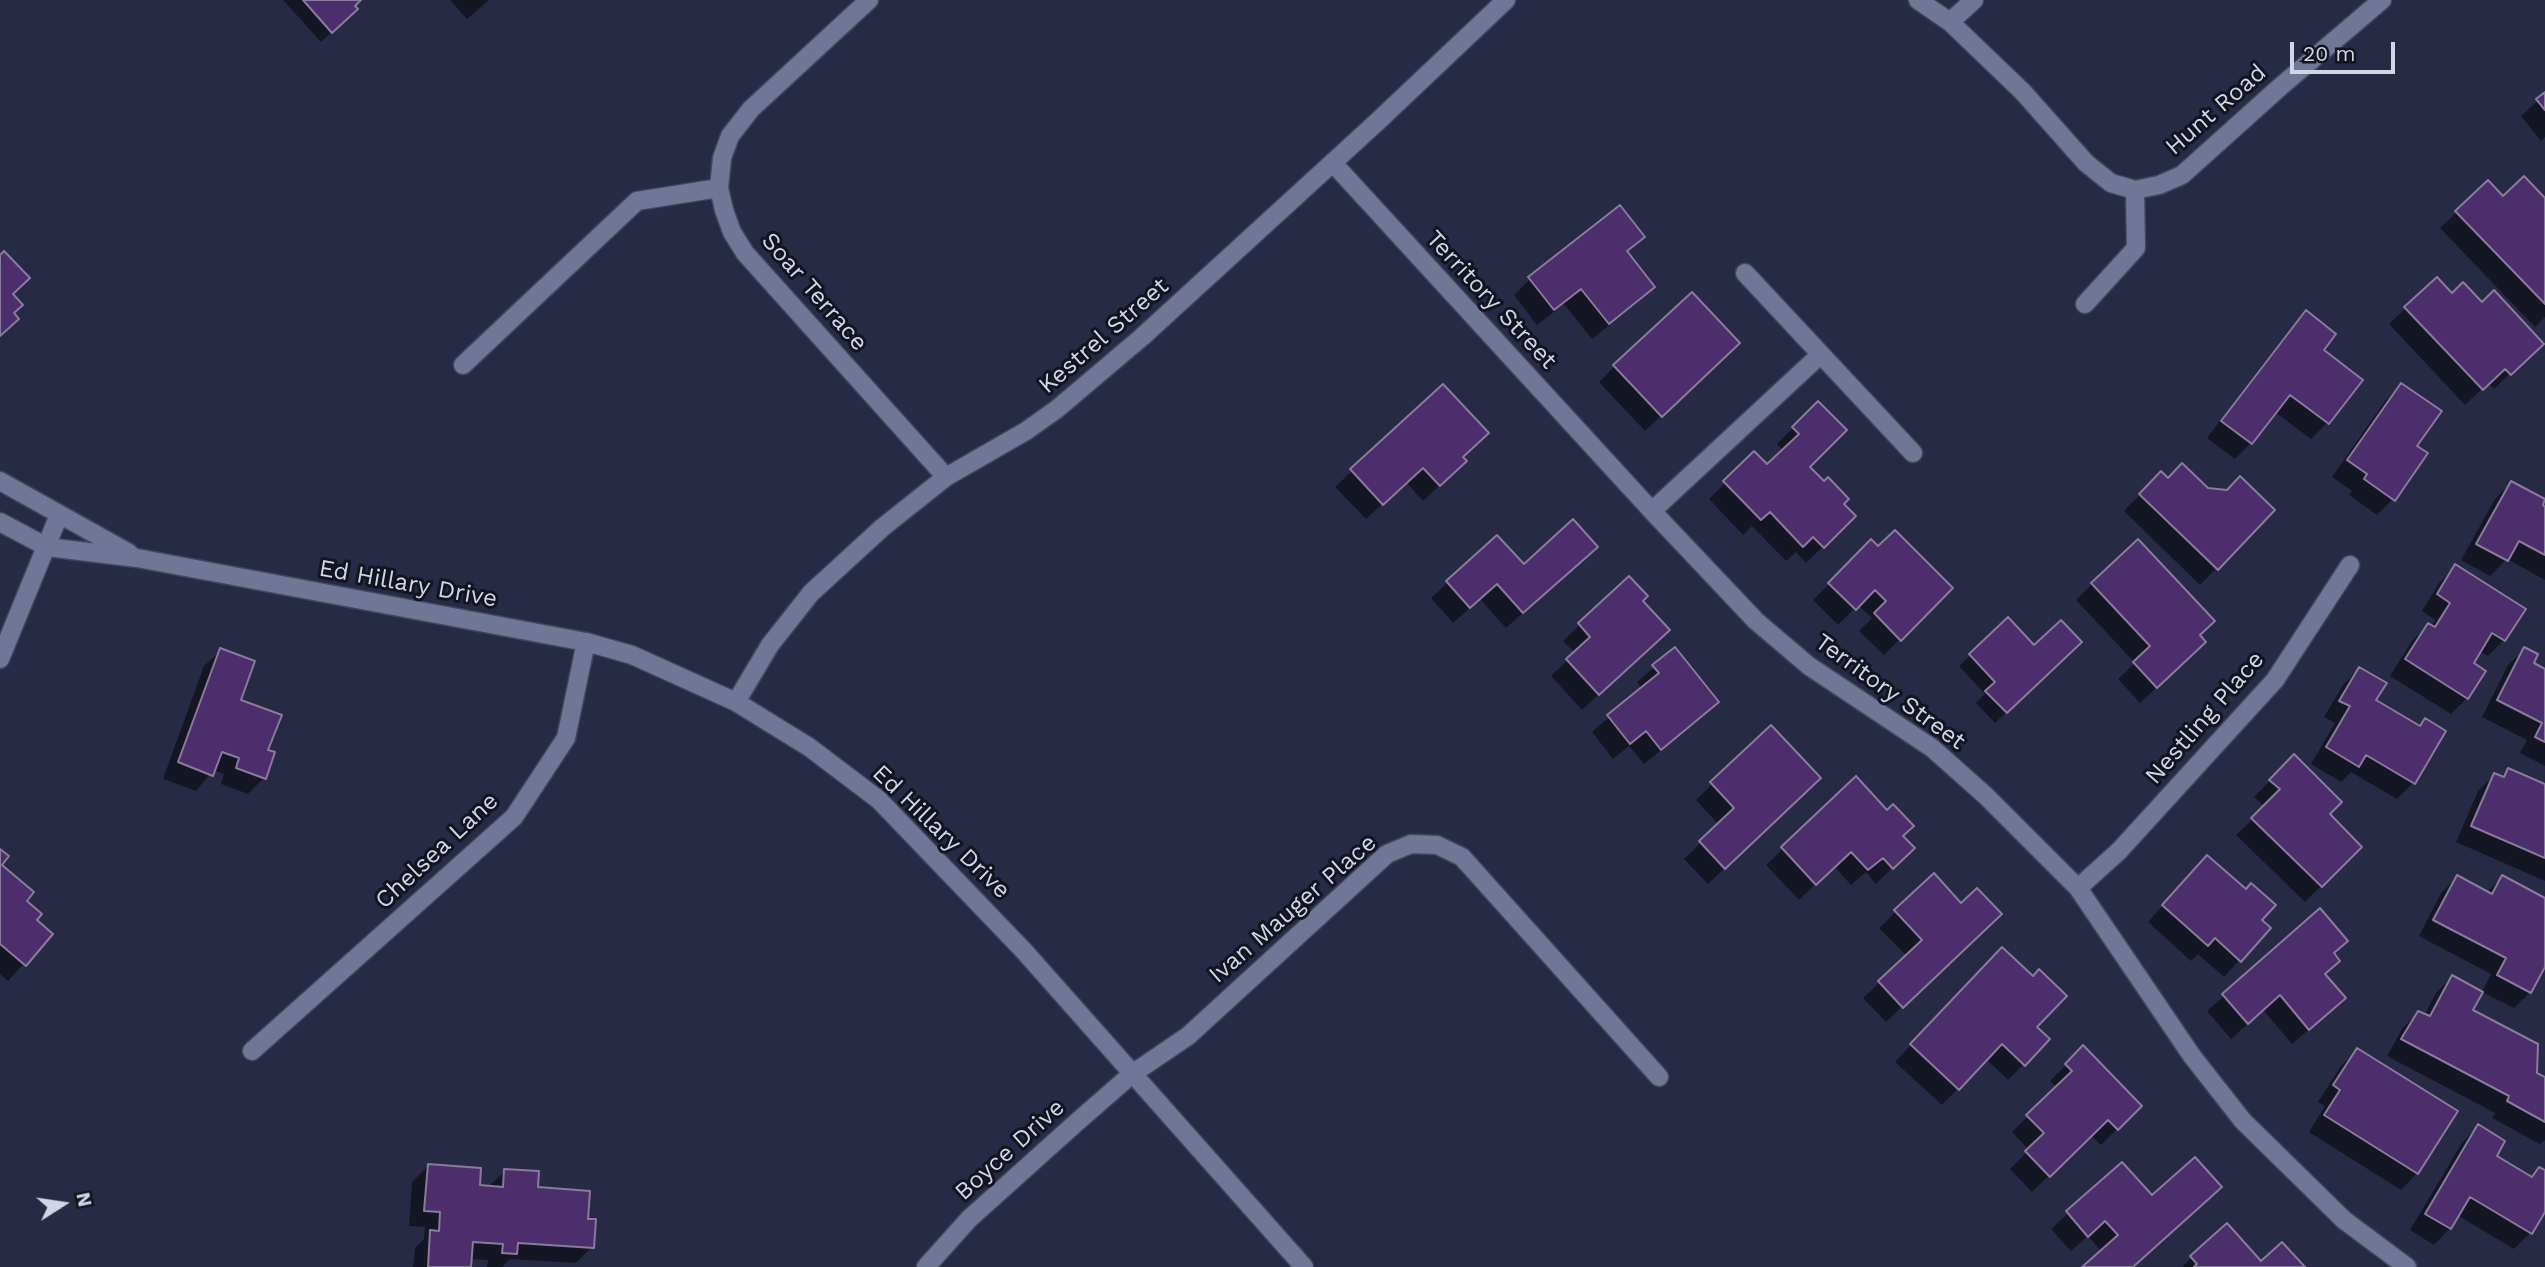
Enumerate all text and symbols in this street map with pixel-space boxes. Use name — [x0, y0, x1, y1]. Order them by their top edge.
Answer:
scale bar — [2293, 28, 2398, 72]
text: 20 m — [2303, 41, 2355, 66]
street label: Hunt Road — [2160, 59, 2272, 161]
street label: Territory Street — [1420, 225, 1562, 375]
street label: Soar Terrace — [755, 227, 873, 357]
street label: Kestrel Street — [1033, 272, 1175, 400]
street label: Ed Hillary Drive — [317, 554, 499, 614]
street label: Territory Street — [1809, 628, 1971, 756]
street label: Nestling Place — [2140, 646, 2270, 790]
street label: Ed Hillary Drive — [866, 759, 1016, 905]
street label: Chelsea Lane — [370, 787, 504, 915]
street label: Ivan Mauger Place — [1204, 829, 1382, 989]
street label: Boyce Drive — [949, 1093, 1071, 1207]
north arrow — [28, 1169, 98, 1239]
text: N — [71, 1190, 97, 1209]

